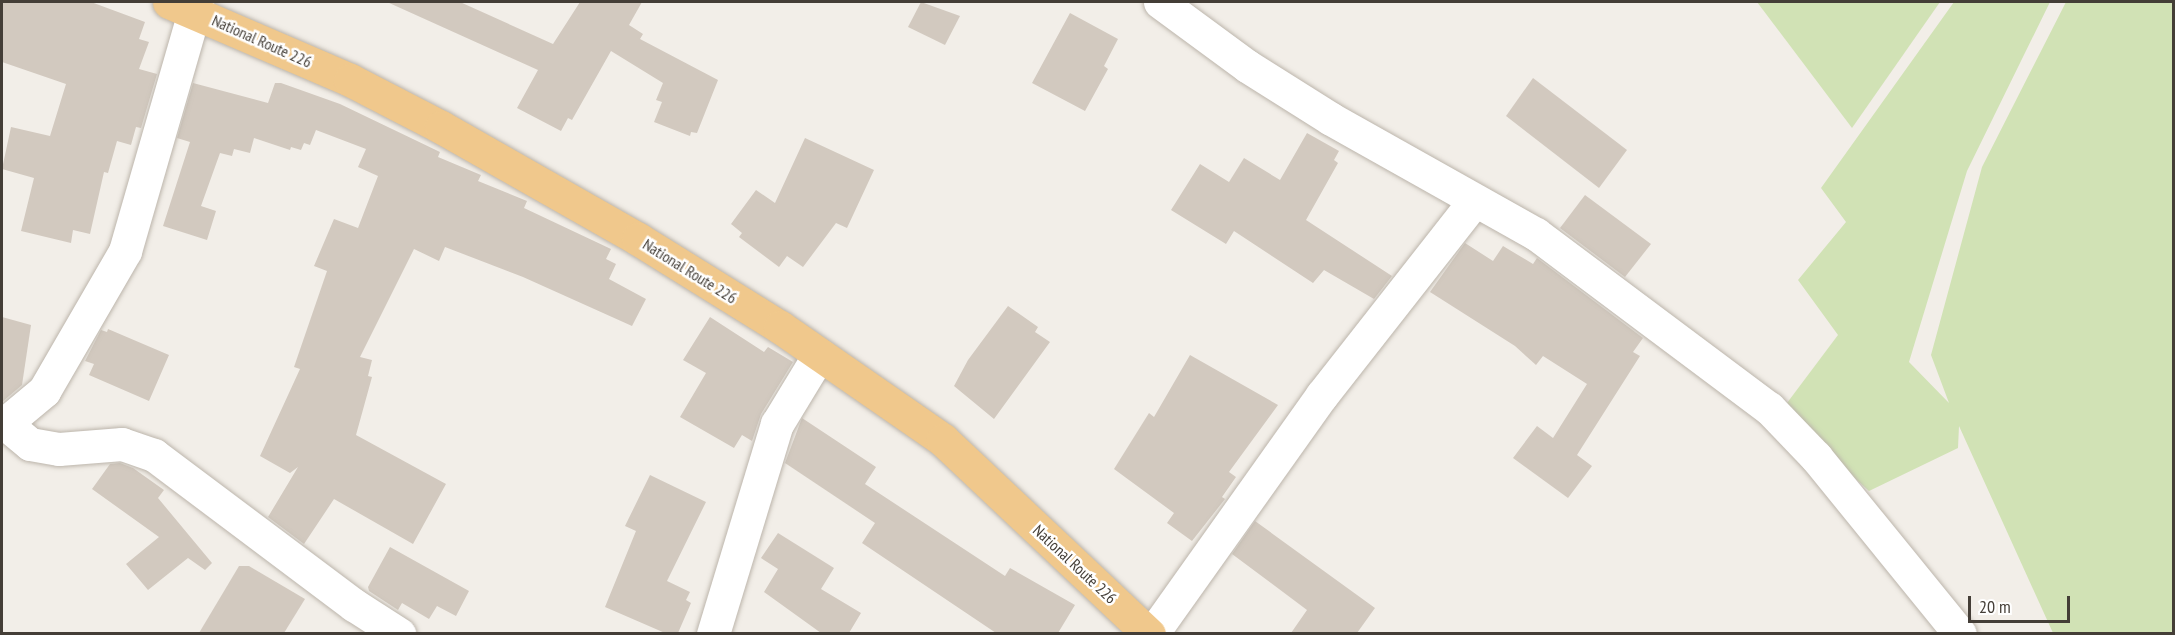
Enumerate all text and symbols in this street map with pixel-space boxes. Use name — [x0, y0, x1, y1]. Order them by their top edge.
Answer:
street label: National Route 226 — [209, 10, 315, 72]
street label: National Route 226 — [639, 234, 741, 308]
street label: National Route 226 — [1029, 520, 1121, 608]
scale bar — [1971, 584, 2073, 622]
text: 20 m — [1979, 595, 2011, 618]

